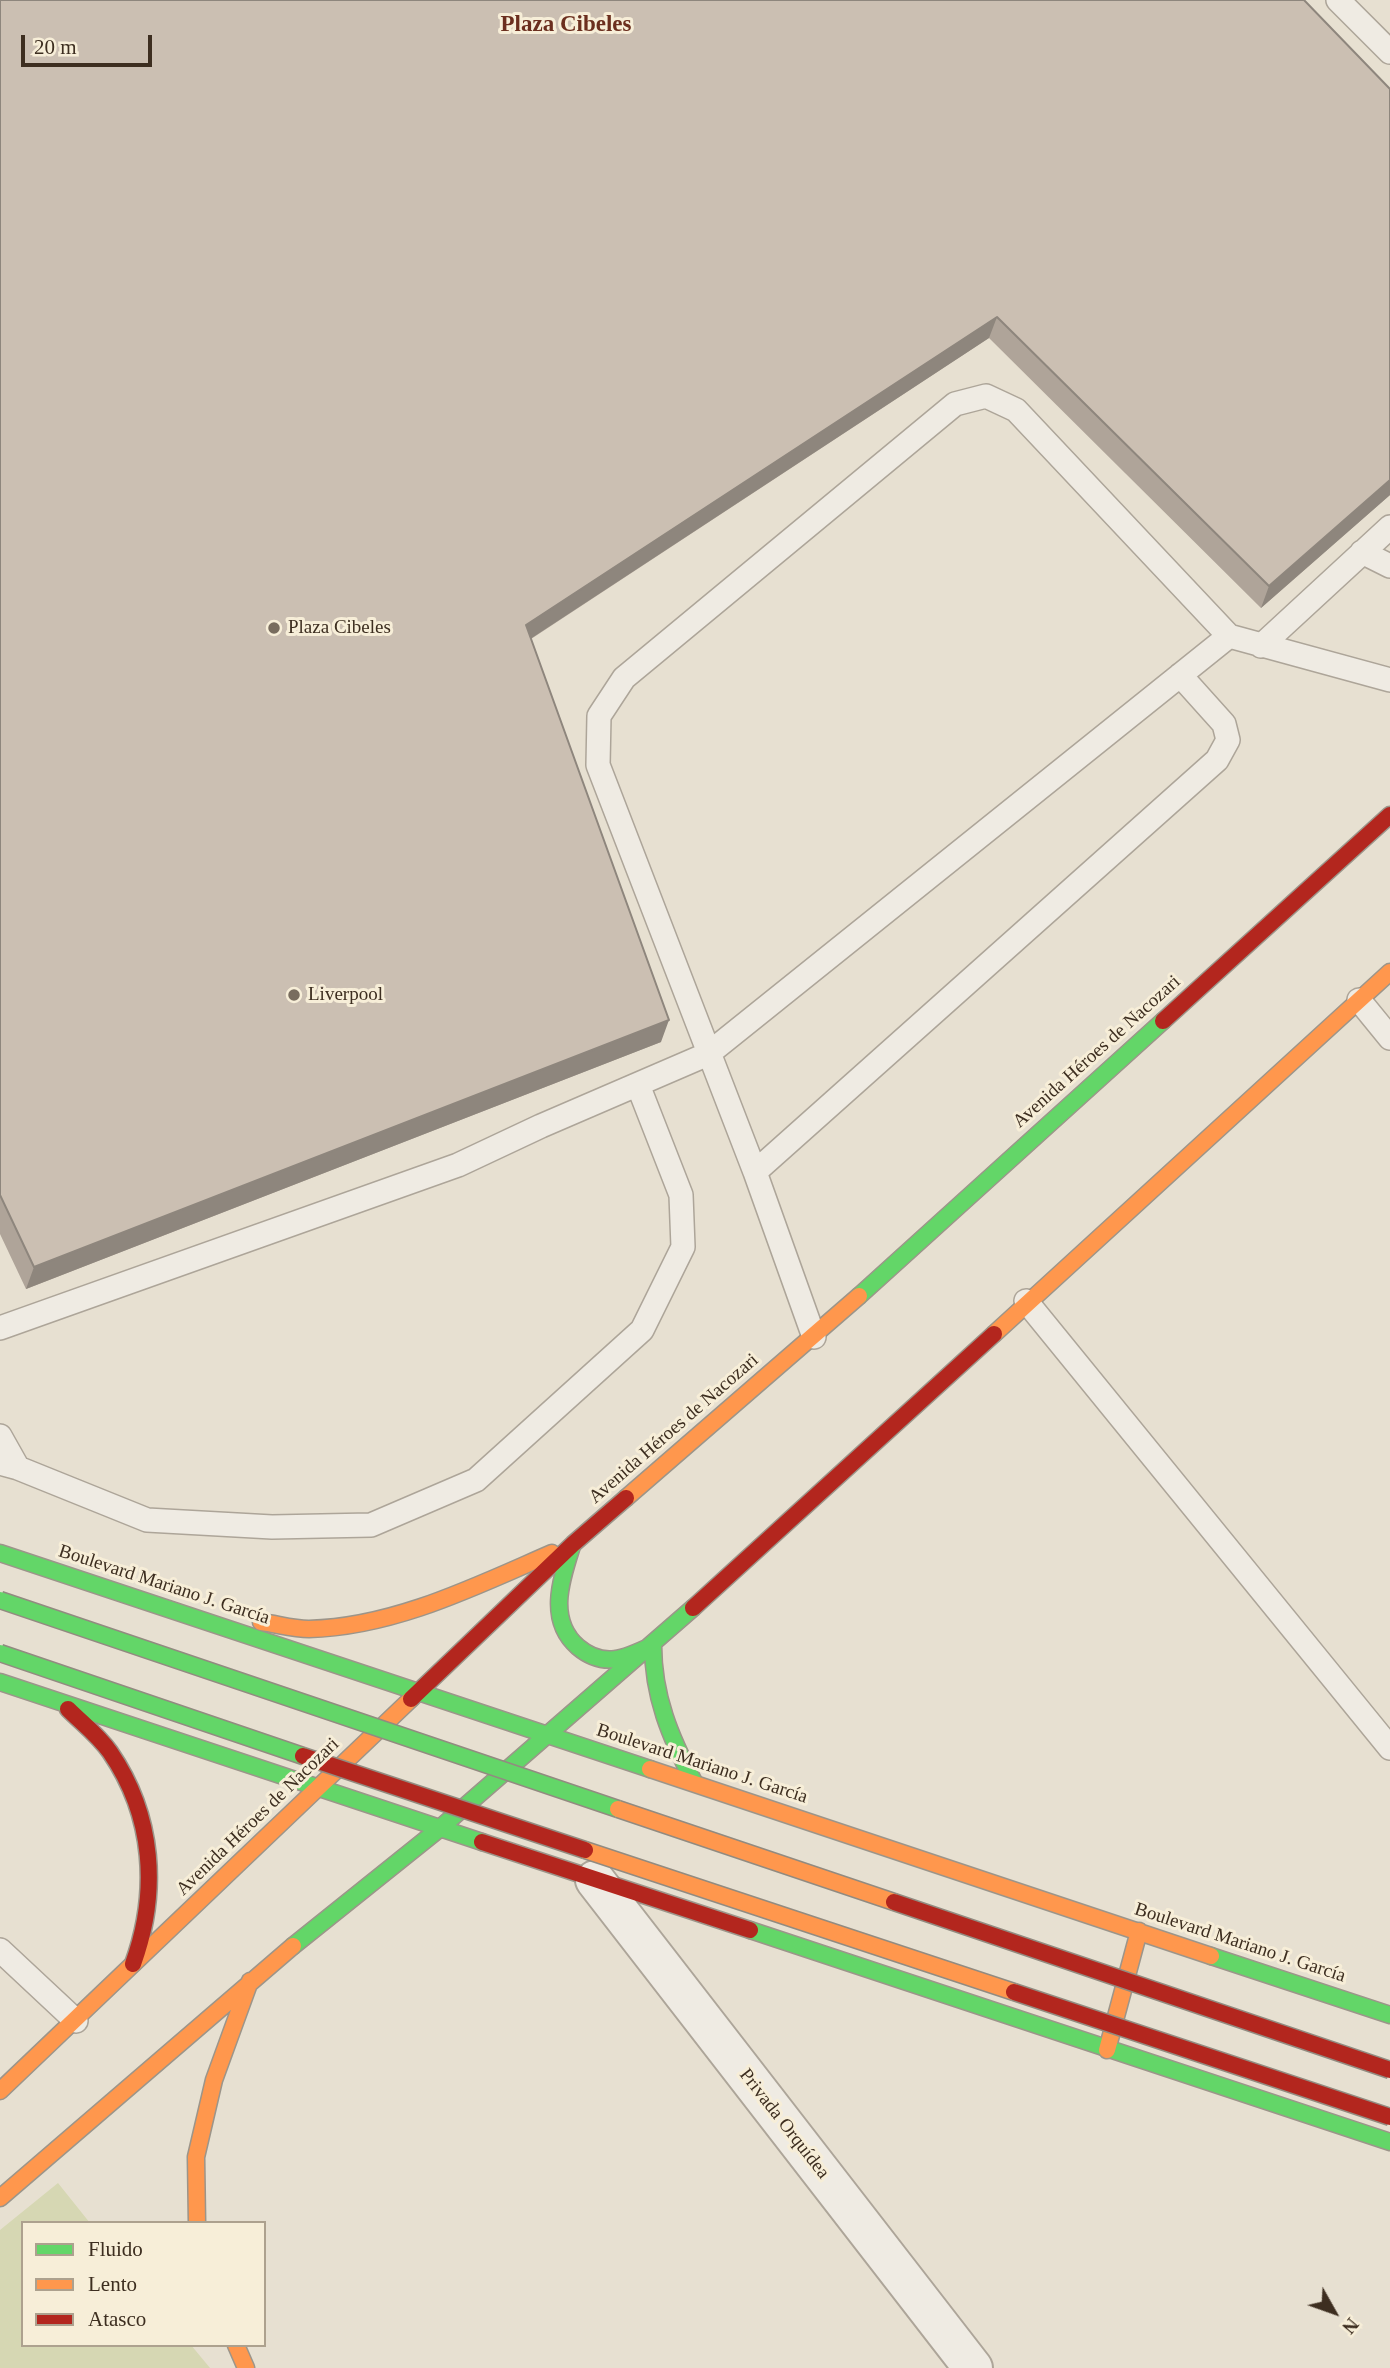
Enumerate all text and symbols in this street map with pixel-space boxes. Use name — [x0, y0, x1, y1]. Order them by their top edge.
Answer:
district label: Plaza Cibeles — [501, 11, 631, 39]
scale bar — [24, 21, 156, 65]
text: 20 m — [34, 35, 77, 59]
place label: Plaza Cibeles — [288, 617, 391, 639]
marker: Plaza Cibeles — [266, 620, 282, 636]
street label: Avenida Héroes de Nacozari — [1009, 971, 1185, 1133]
place label: Liverpool — [308, 984, 383, 1006]
marker: Liverpool — [286, 987, 302, 1003]
street label: Avenida Héroes de Nacozari — [584, 1349, 764, 1509]
street label: Boulevard Mariano J. García — [56, 1540, 272, 1630]
street label: Boulevard Mariano J. García — [594, 1719, 810, 1809]
street label: Avenida Héroes de Nacozari — [172, 1733, 344, 1901]
street label: Boulevard Mariano J. García — [1132, 1898, 1348, 1988]
street label: Privada Orquídea — [734, 2064, 834, 2184]
legend — [21, 2221, 266, 2347]
text: Fluido — [88, 2237, 143, 2261]
text: Lento — [88, 2272, 137, 2296]
north arrow — [1299, 2277, 1369, 2347]
text: Atasco — [88, 2307, 146, 2331]
text: N — [1338, 2314, 1363, 2338]

